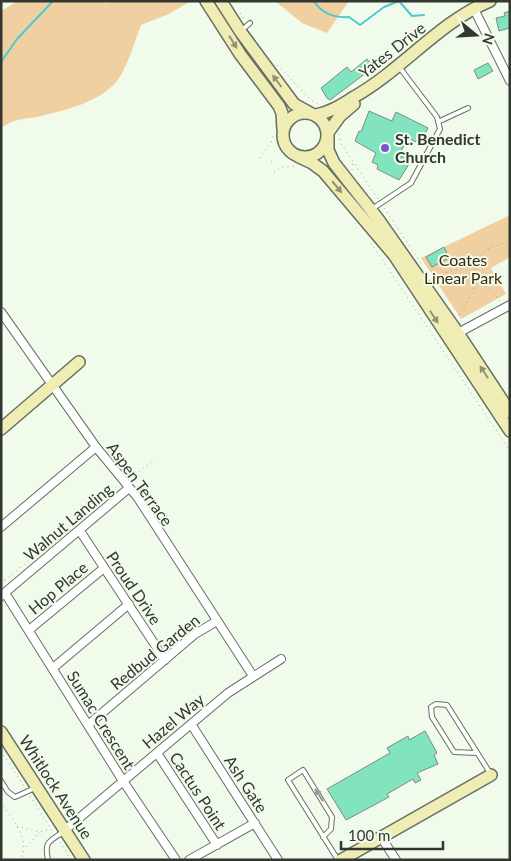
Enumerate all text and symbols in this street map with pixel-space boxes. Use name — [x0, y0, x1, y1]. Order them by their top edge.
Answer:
north arrow — [451, 10, 501, 60]
street label: Yates Drive — [355, 18, 429, 82]
text: N — [479, 31, 499, 47]
one-way arrow — [228, 35, 237, 49]
one-way arrow — [271, 75, 282, 88]
place label: St. Benedict Church — [395, 129, 480, 166]
marker: St. Benedict Church — [379, 142, 391, 154]
one-way arrow — [331, 180, 342, 193]
park label: Coates Linear Park — [424, 250, 503, 287]
one-way arrow — [429, 310, 438, 324]
one-way arrow — [479, 366, 489, 379]
street label: Aspen Terrace — [104, 438, 177, 529]
street label: Walnut Landing — [19, 479, 116, 564]
street label: Proud Drive — [103, 548, 166, 628]
street label: Hop Place — [24, 557, 91, 618]
street label: Redbud Garden — [106, 610, 203, 693]
street label: Sumac Crescent — [64, 667, 139, 773]
street label: Hazel Way — [138, 689, 208, 752]
street label: Whitlock Avenue — [16, 731, 97, 842]
street label: Cactus Point — [166, 748, 231, 833]
street label: Ash Gate — [221, 752, 272, 816]
one-way arrow — [314, 789, 323, 802]
scale bar — [341, 818, 444, 850]
text: 100 m — [348, 826, 390, 844]

